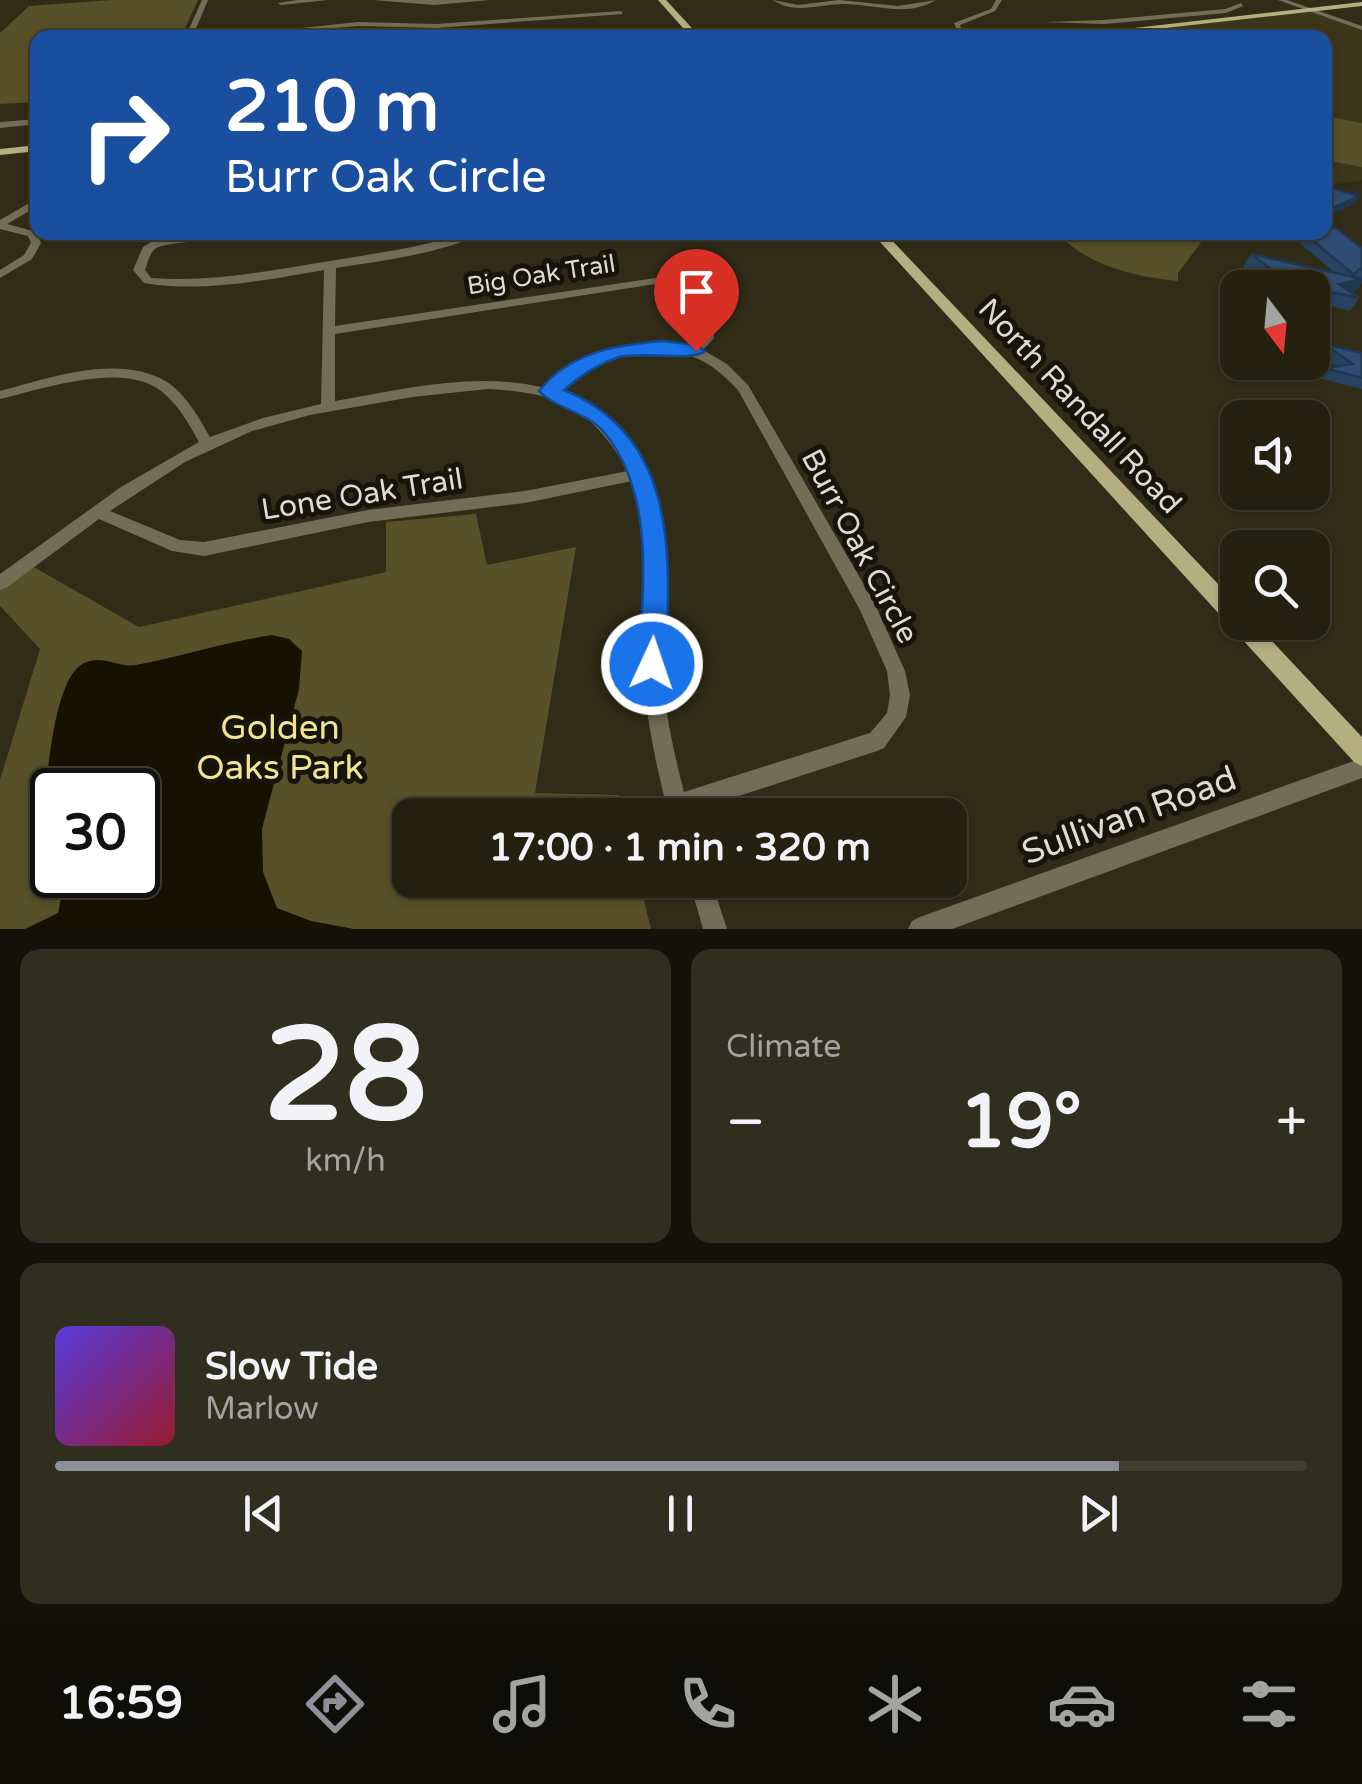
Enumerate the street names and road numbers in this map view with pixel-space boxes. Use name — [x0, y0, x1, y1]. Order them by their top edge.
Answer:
street label: Big Oak Trail — [465, 248, 617, 302]
street label: North Randall Road — [970, 291, 1189, 522]
street label: Burr Oak Circle — [793, 443, 926, 650]
street label: Lone Oak Trail — [259, 460, 465, 529]
street label: Sullivan Road — [1016, 758, 1242, 874]

